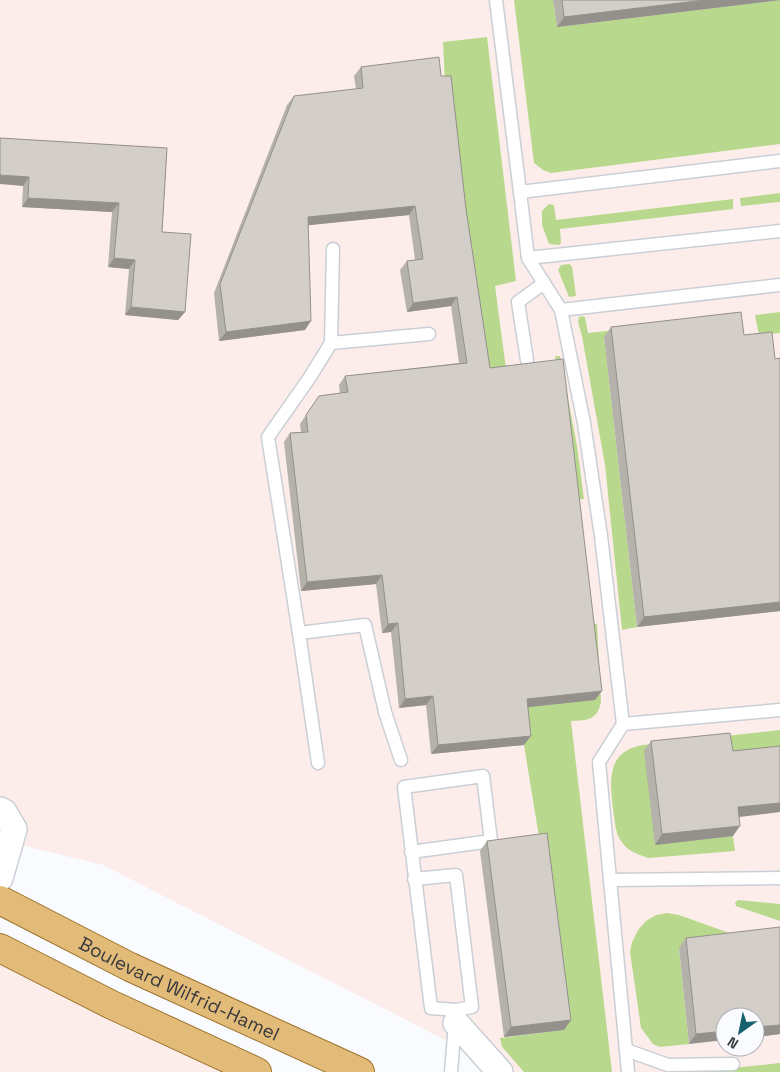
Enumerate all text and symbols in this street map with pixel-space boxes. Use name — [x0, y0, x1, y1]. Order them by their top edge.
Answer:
street label: Boulevard Wilfrid-Hamel — [75, 930, 284, 1046]
north arrow — [715, 1007, 765, 1057]
text: N — [724, 1033, 742, 1053]

